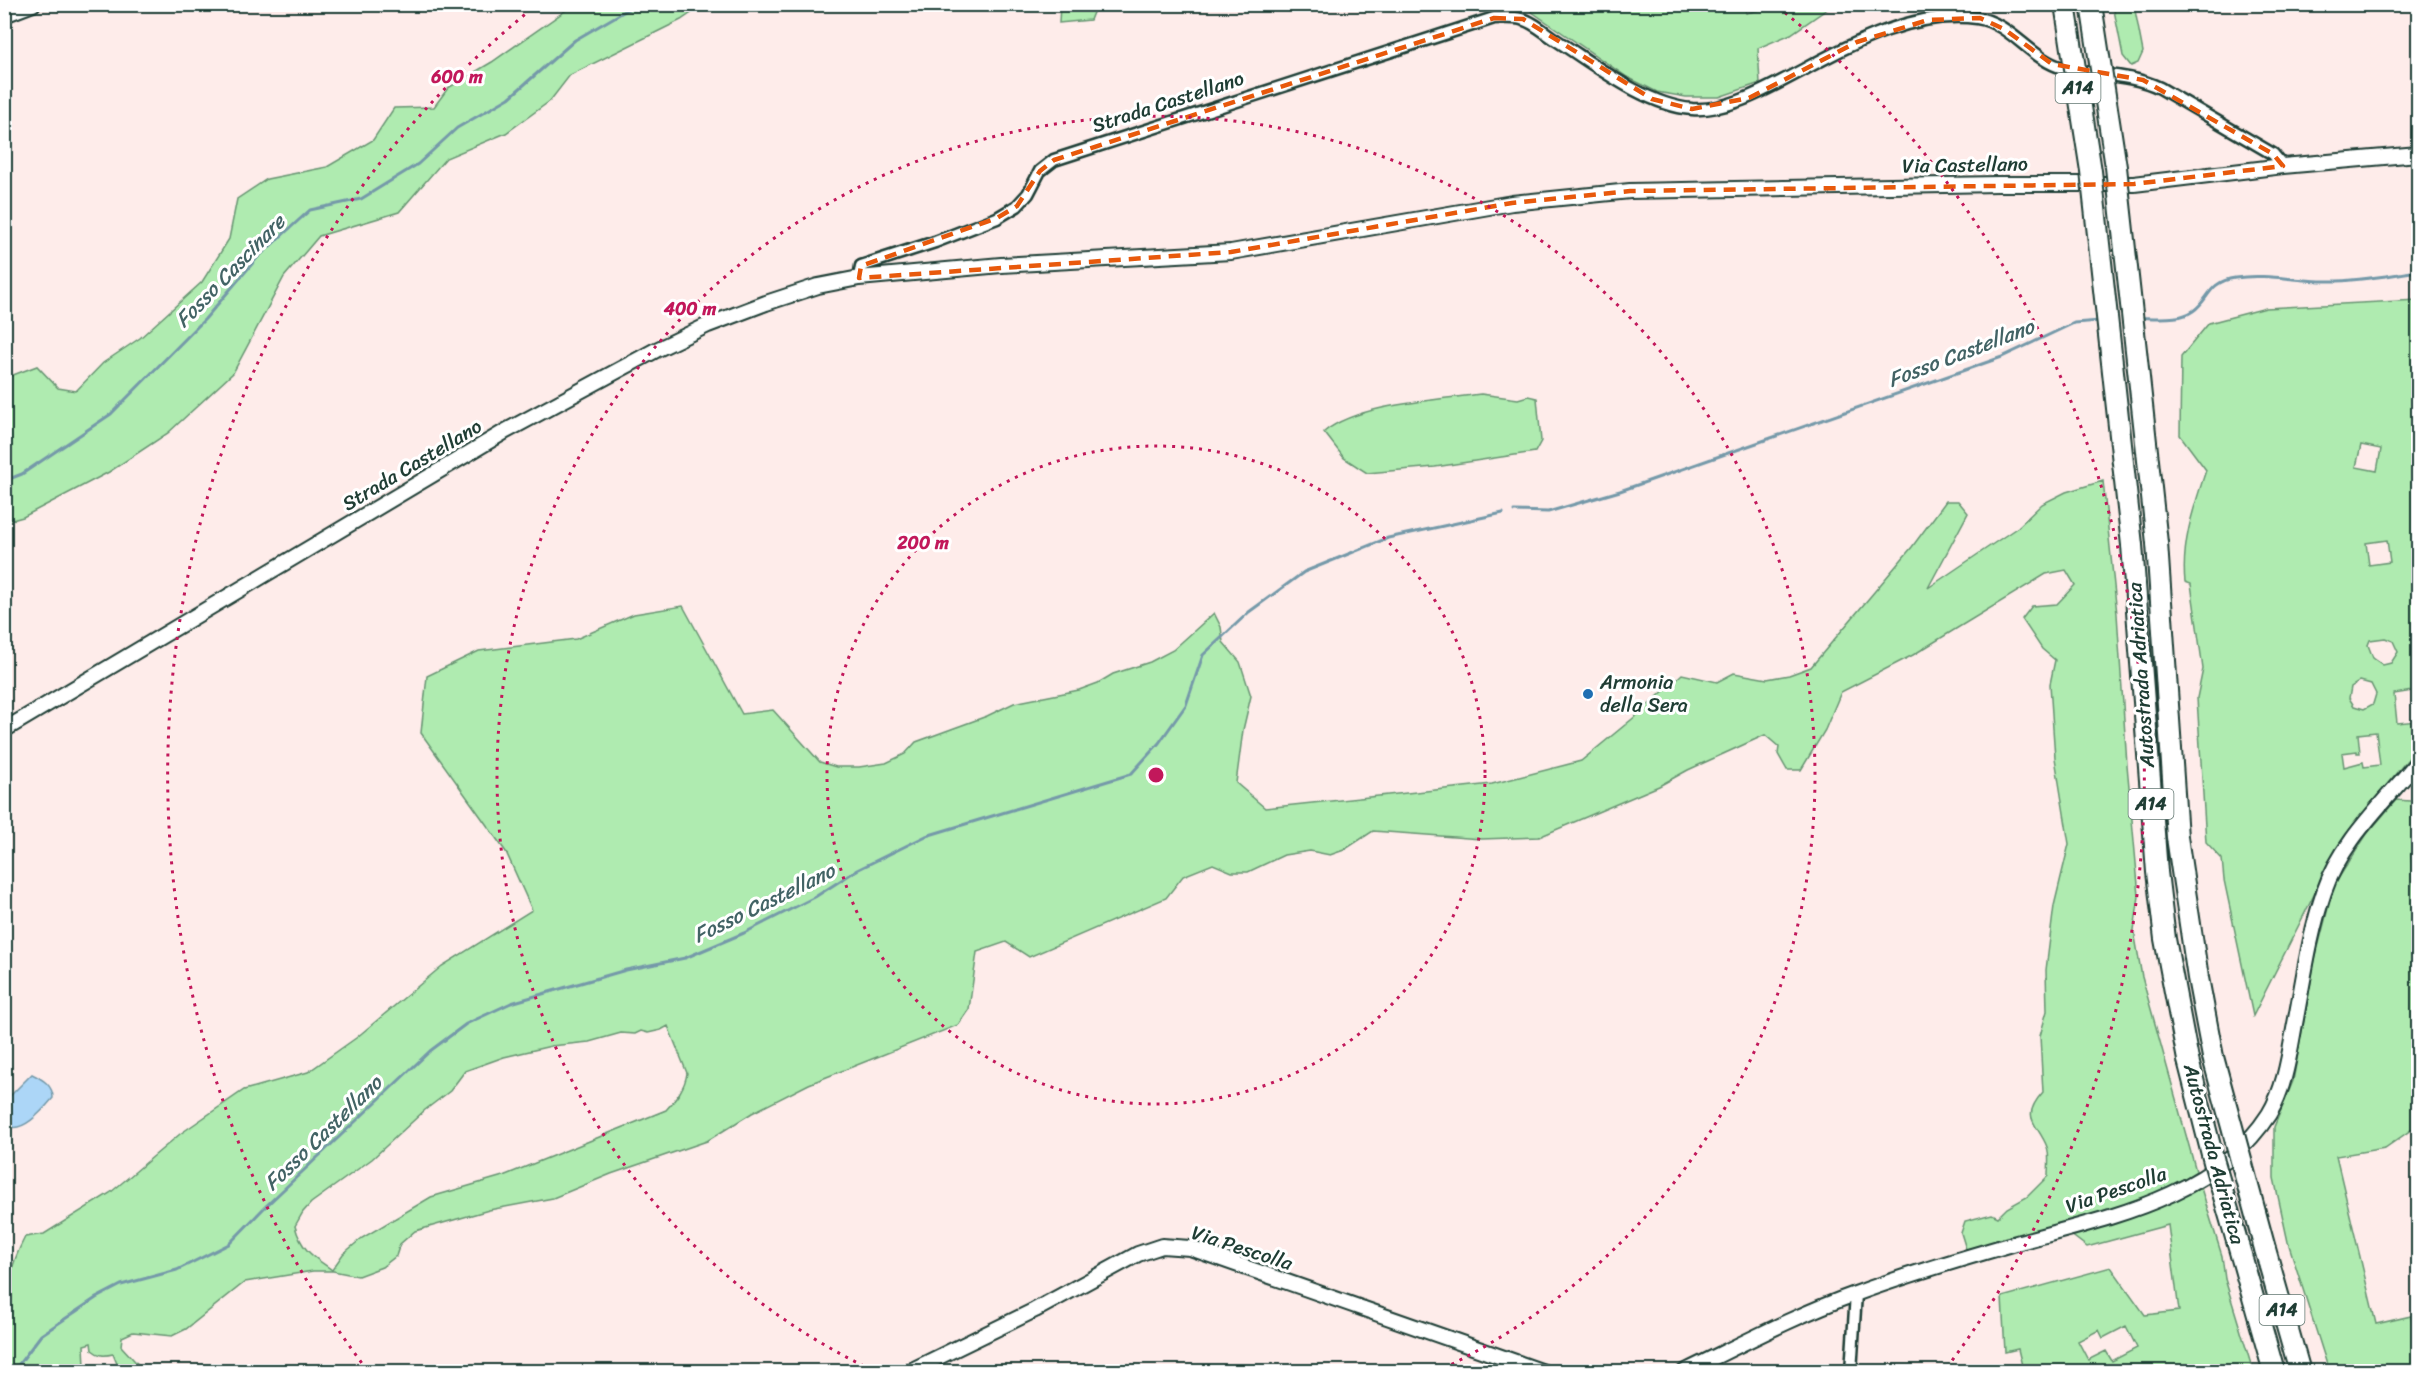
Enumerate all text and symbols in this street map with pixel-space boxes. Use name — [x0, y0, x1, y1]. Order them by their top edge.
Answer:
text: 600 m — [430, 61, 483, 93]
street label: Strada Castellano — [1087, 61, 1249, 143]
road number: A14 — [2056, 73, 2100, 103]
street label: Via Castellano — [1902, 146, 2028, 184]
water label: Fosso Cascinare — [165, 204, 296, 337]
text: 400 m — [663, 293, 716, 325]
water label: Fosso Castellano — [1882, 307, 2041, 398]
street label: Strada Castellano — [335, 409, 489, 521]
text: 200 m — [896, 527, 949, 559]
street label: Autostrada Adriatica — [2117, 580, 2165, 770]
place label: Armonia della Sera — [1599, 665, 1688, 723]
marker: Armonia della Sera — [1581, 687, 1595, 701]
centre of rings — [1146, 765, 1166, 785]
road number: A14 — [2128, 789, 2174, 819]
water label: Fosso Castellano — [686, 851, 843, 954]
street label: Autostrada Adriatica — [2173, 1059, 2255, 1249]
water label: Fosso Castellano — [254, 1065, 393, 1200]
street label: Via Pescolla — [2061, 1156, 2172, 1224]
street label: Via Pescolla — [1187, 1215, 1298, 1281]
road number: A14 — [2260, 1295, 2304, 1325]

